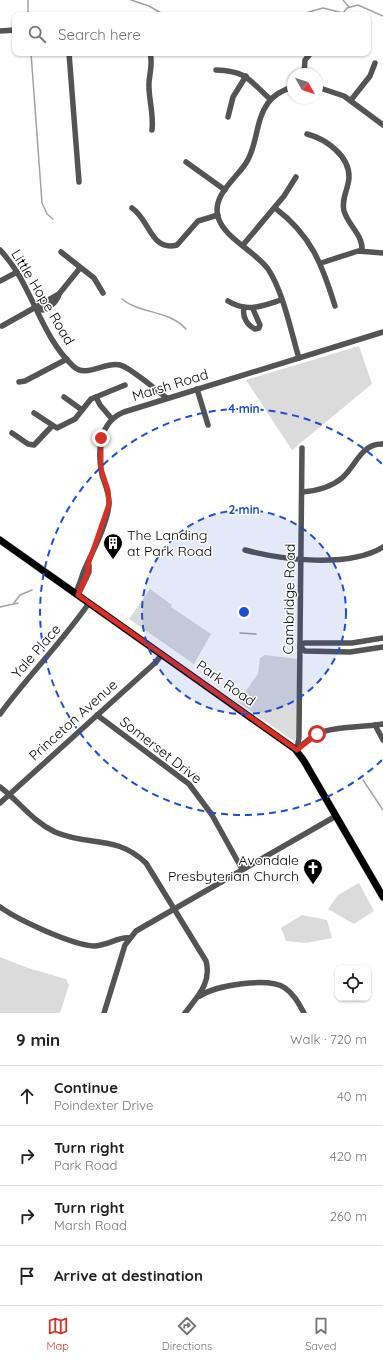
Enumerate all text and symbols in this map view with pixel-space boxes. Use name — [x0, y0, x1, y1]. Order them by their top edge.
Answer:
search box — [12, 12, 371, 56]
icon: search — [26, 23, 48, 45]
text: Search here — [58, 25, 141, 44]
north arrow — [287, 68, 323, 104]
street label: Little Hope Road — [7, 246, 79, 348]
street label: Marsh Road — [130, 365, 210, 405]
text: 4 min — [228, 401, 260, 416]
route end — [92, 429, 110, 447]
text: 2 min — [228, 502, 260, 517]
place label: The Landing at Park Road — [127, 526, 212, 560]
building icon: The Landing at Park Road — [102, 532, 124, 560]
street label: Cambridge Road — [279, 544, 299, 654]
centre of rings — [237, 605, 251, 619]
street label: Yale Place — [8, 620, 64, 682]
street label: Park Road — [193, 656, 259, 710]
street label: Princeton Avenue — [25, 675, 121, 764]
street label: Somerset Drive — [116, 712, 206, 788]
route start — [308, 725, 326, 743]
place label: Avondale Presbyterian Church — [168, 851, 299, 885]
church icon: Avondale Presbyterian Church — [302, 857, 324, 885]
map controls — [335, 965, 371, 1001]
button: locate — [335, 965, 371, 1001]
text: 9 min — [16, 1029, 60, 1050]
text: Walk · 720 m — [290, 1031, 367, 1047]
text: Continue — [54, 1078, 118, 1097]
icon: ahead — [16, 1085, 38, 1107]
text: 40 m — [337, 1088, 367, 1104]
text: Poindexter Drive — [54, 1097, 153, 1113]
text: Turn right — [54, 1138, 125, 1157]
icon: right — [16, 1145, 38, 1167]
text: 420 m — [330, 1148, 367, 1164]
text: Park Road — [54, 1157, 117, 1173]
text: Turn right — [54, 1198, 125, 1217]
icon: right — [16, 1205, 38, 1227]
text: 260 m — [330, 1208, 367, 1224]
text: Marsh Road — [54, 1217, 127, 1233]
icon: arrive — [16, 1265, 38, 1287]
text: Arrive at destination — [54, 1266, 203, 1285]
tab: Map — [46, 1315, 69, 1353]
tab: Directions — [162, 1315, 212, 1353]
tab: Saved — [305, 1315, 337, 1353]

